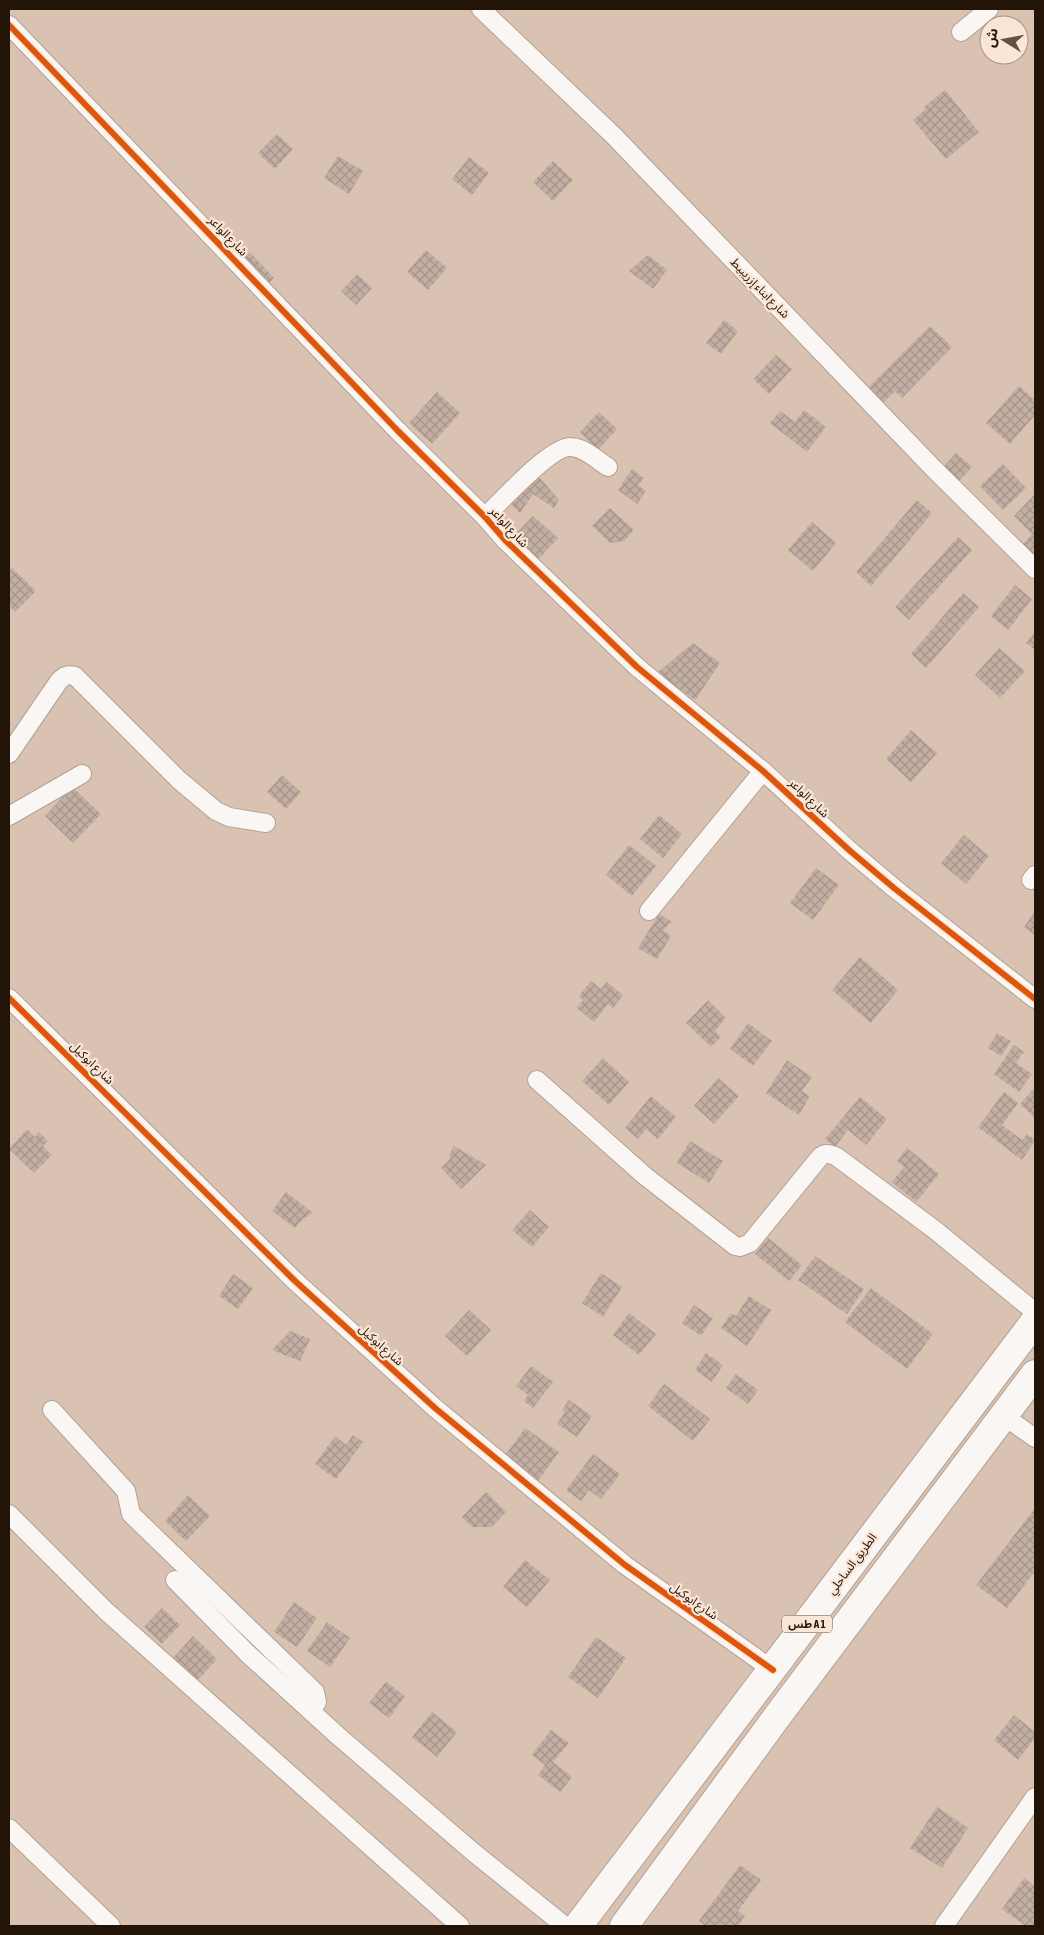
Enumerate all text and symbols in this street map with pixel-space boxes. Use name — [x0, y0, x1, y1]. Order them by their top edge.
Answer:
north arrow — [979, 15, 1029, 65]
text: ش — [982, 27, 1001, 48]
street label: شارع الواعر — [203, 212, 251, 260]
street label: شارع ابناء إزريبيط — [726, 255, 792, 323]
street label: شارع الواعر — [485, 503, 531, 552]
street label: شارع الواعر — [784, 775, 832, 822]
street label: شارع ابوكيل — [66, 1039, 117, 1089]
street label: شارع ابوكيل — [355, 1321, 406, 1370]
street label: الطريق الساحلي — [824, 1531, 882, 1599]
street label: شارع ابوكيل — [666, 1580, 721, 1624]
road number: طس A 1 — [782, 1616, 832, 1632]

